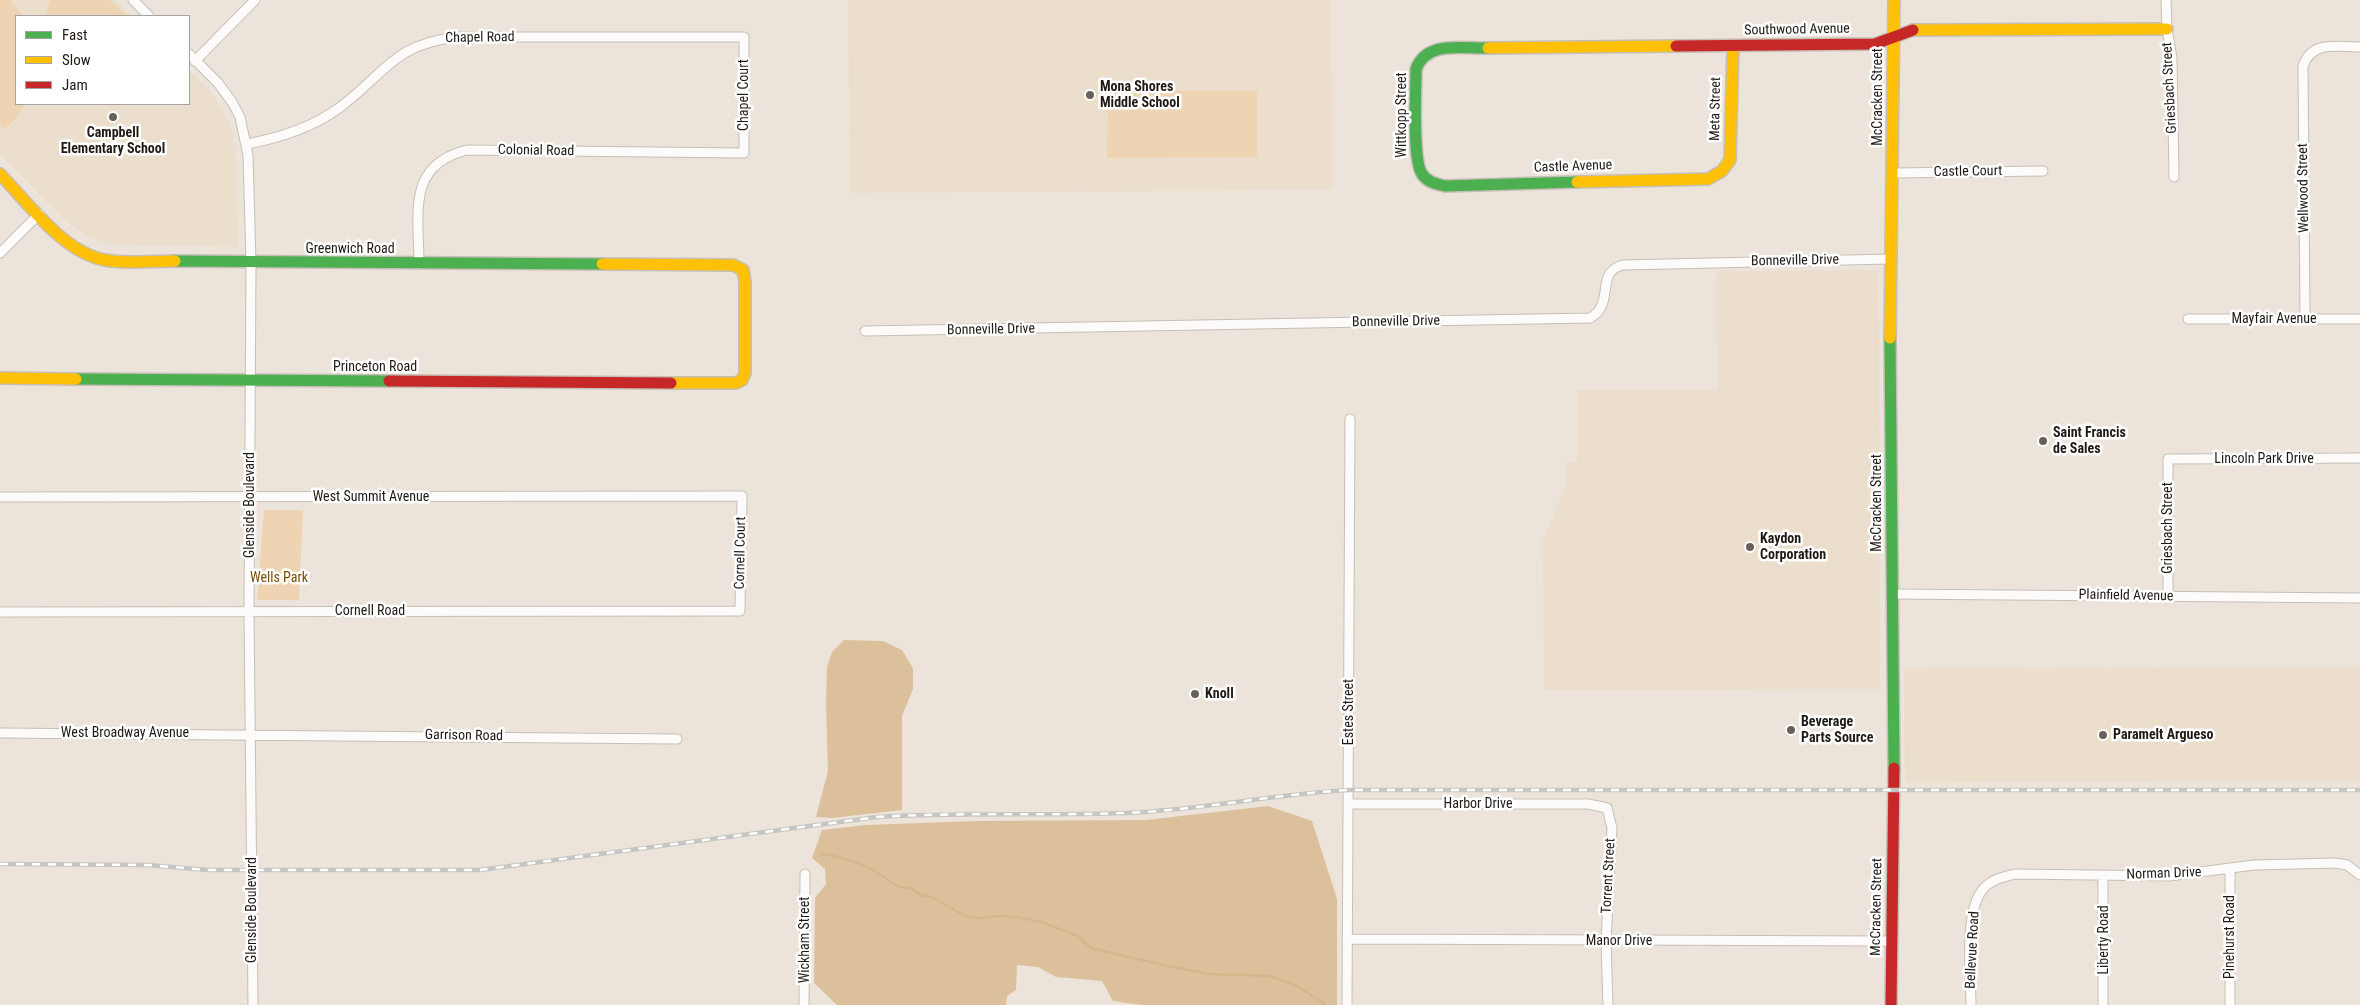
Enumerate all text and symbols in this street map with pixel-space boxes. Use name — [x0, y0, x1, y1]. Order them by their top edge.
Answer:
legend — [15, 15, 190, 105]
street label: Southwood Avenue — [1744, 21, 1850, 39]
text: Fast — [62, 26, 87, 44]
street label: Chapel Road — [445, 29, 515, 47]
street label: Griesbach Street — [2159, 42, 2181, 134]
street label: McCracken Street — [1870, 48, 1886, 146]
text: Slow — [62, 51, 91, 69]
street label: Chapel Court — [736, 59, 752, 131]
street label: Wittkopp Street — [1394, 72, 1410, 158]
text: Jam — [62, 76, 88, 94]
street label: Meta Street — [1707, 77, 1725, 141]
place label: Mona Shores Middle School — [1100, 79, 1180, 111]
marker: Mona Shores Middle School — [1084, 89, 1096, 101]
marker: Campbell Elementary School — [107, 111, 119, 123]
place label: Campbell Elementary School — [61, 125, 165, 158]
street label: Colonial Road — [498, 142, 574, 160]
street label: Wellwood Street — [2295, 143, 2313, 233]
street label: Castle Avenue — [1533, 157, 1613, 177]
street label: Castle Court — [1934, 163, 2002, 181]
street label: Greenwich Road — [305, 241, 395, 257]
street label: Bonneville Drive — [1751, 252, 1839, 270]
street label: Mayfair Avenue — [2231, 311, 2317, 327]
street label: Bonneville Drive — [1352, 313, 1440, 331]
street label: Bonneville Drive — [947, 321, 1035, 339]
street label: Princeton Road — [333, 359, 417, 375]
place label: Saint Francis de Sales — [2053, 425, 2126, 458]
marker: Saint Francis de Sales — [2037, 435, 2049, 447]
street label: Lincoln Park Drive — [2214, 451, 2314, 467]
street label: Glenside Boulevard — [242, 452, 258, 558]
street label: McCracken Street — [1869, 454, 1885, 552]
street label: Griesbach Street — [2160, 482, 2176, 574]
street label: West Summit Avenue — [313, 489, 429, 505]
street label: Cornell Court — [732, 517, 750, 589]
place label: Kaydon Corporation — [1760, 531, 1826, 564]
marker: Kaydon Corporation — [1744, 541, 1756, 553]
park label: Wells Park — [250, 570, 308, 586]
street label: Plainfield Avenue — [2078, 587, 2174, 605]
street label: Cornell Road — [335, 603, 405, 619]
street label: Estes Street — [1341, 679, 1357, 745]
place label: Knoll — [1205, 686, 1234, 702]
marker: Knoll — [1189, 688, 1201, 700]
place label: Beverage Parts Source — [1801, 714, 1873, 746]
marker: Beverage Parts Source — [1785, 724, 1797, 736]
street label: West Broadway Avenue — [61, 725, 189, 741]
street label: Garrison Road — [425, 727, 503, 745]
place label: Paramelt Argueso — [2113, 727, 2213, 743]
marker: Paramelt Argueso — [2097, 729, 2109, 741]
street label: Harbor Drive — [1444, 796, 1512, 812]
street label: Torrent Street — [1599, 838, 1619, 914]
street label: Glenside Boulevard — [244, 857, 260, 963]
street label: McCracken Street — [1868, 858, 1886, 956]
street label: Norman Drive — [2126, 864, 2202, 884]
street label: Pinehurst Road — [2222, 895, 2238, 979]
street label: Wickham Street — [797, 897, 813, 983]
street label: Liberty Road — [2096, 905, 2112, 975]
street label: Bellevue Road — [1963, 911, 1983, 989]
street label: Manor Drive — [1586, 933, 1652, 949]

